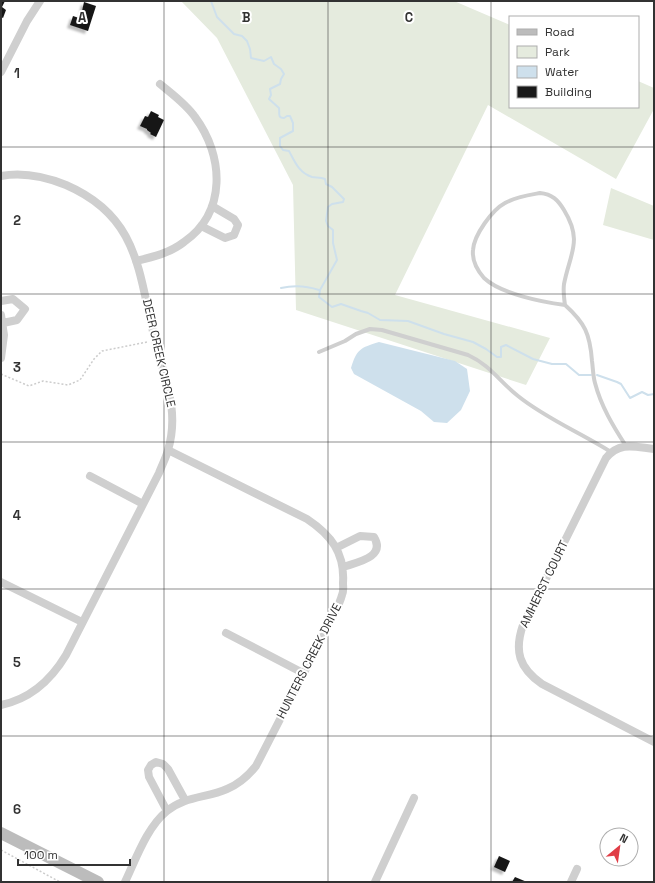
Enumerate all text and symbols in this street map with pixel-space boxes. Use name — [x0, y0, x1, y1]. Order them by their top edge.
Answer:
text: A — [78, 9, 87, 26]
text: B — [242, 9, 251, 26]
text: C — [405, 9, 413, 26]
legend — [509, 16, 639, 108]
text: Road — [545, 24, 574, 40]
text: Park — [545, 44, 570, 60]
text: Water — [545, 64, 579, 80]
text: 1 — [14, 65, 20, 82]
text: Building — [545, 84, 592, 100]
text: 2 — [13, 212, 21, 229]
street label: DEER CREEK CIRCLE — [139, 297, 179, 409]
text: 3 — [13, 359, 21, 376]
text: 4 — [13, 507, 21, 524]
street label: AMHERST COURT — [516, 538, 572, 630]
street label: HUNTERS CREEK DRIVE — [273, 600, 345, 721]
text: 5 — [13, 654, 21, 671]
text: 6 — [13, 801, 21, 818]
north arrow — [599, 827, 639, 867]
text: N — [617, 830, 630, 846]
scale bar — [18, 841, 130, 867]
text: 100 m — [24, 847, 58, 863]

